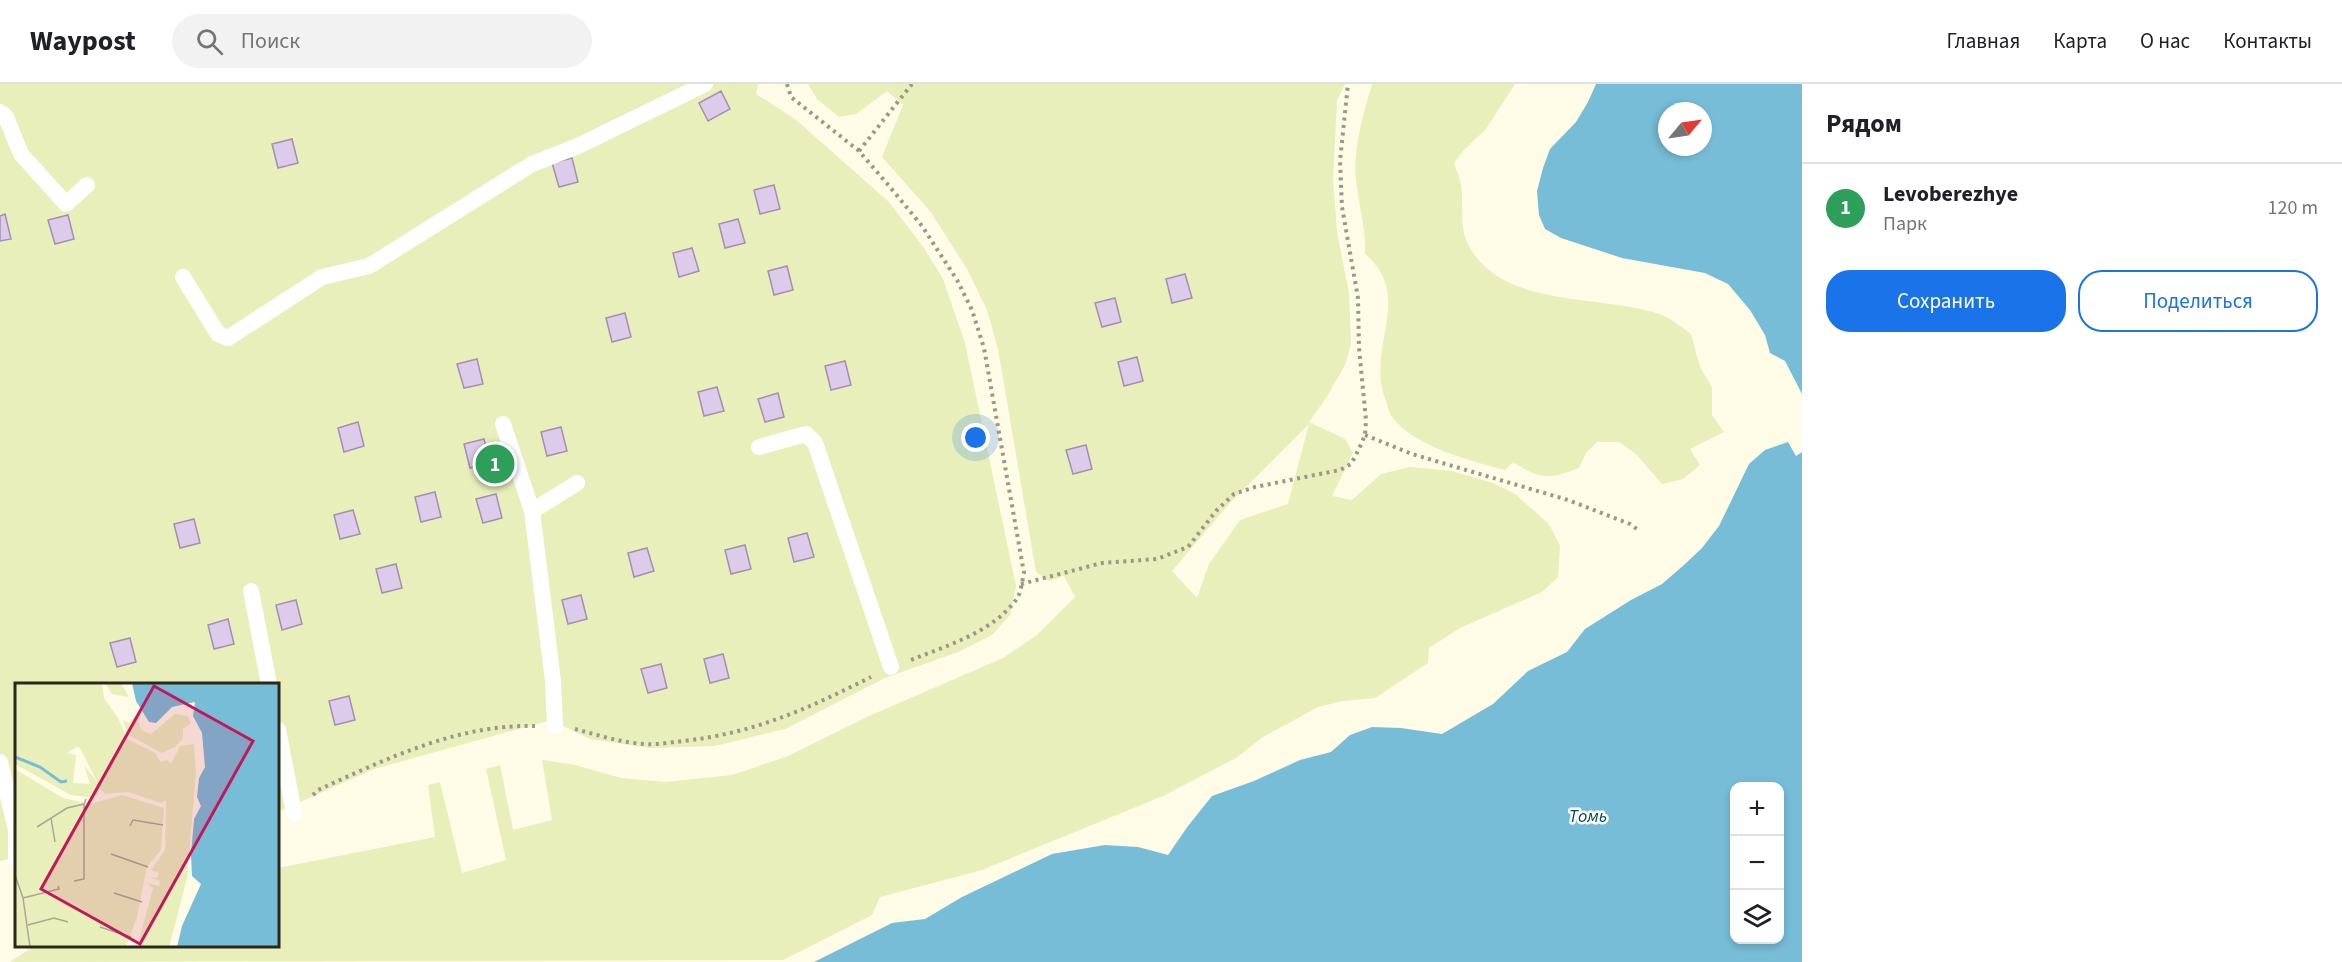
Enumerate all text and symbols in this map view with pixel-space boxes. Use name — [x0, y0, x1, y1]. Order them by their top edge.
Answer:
search box — [172, 14, 592, 68]
text: Waypost — [30, 21, 136, 61]
icon: search — [193, 25, 226, 58]
text: Поиск — [241, 25, 300, 57]
text: Главная — [1947, 26, 2020, 56]
text: Карта — [2053, 26, 2107, 56]
text: О нас — [2140, 26, 2190, 56]
text: Контакты — [2223, 26, 2312, 56]
north arrow — [1658, 102, 1712, 156]
text: Рядом — [1826, 105, 1902, 142]
text: Levoberezhye — [1883, 178, 2018, 210]
text: 1 — [1840, 194, 1851, 222]
text: 120 m — [2268, 194, 2318, 222]
text: Парк — [1883, 210, 1927, 238]
button: Сохранить — [1826, 270, 2066, 332]
button: Поделиться — [2078, 270, 2318, 332]
your location — [961, 423, 990, 452]
pin: 1 — [476, 442, 514, 487]
inset map — [15, 683, 279, 947]
map controls — [1730, 782, 1784, 944]
button: + — [1730, 782, 1784, 836]
water label: Томь — [1569, 804, 1607, 829]
button: − — [1730, 836, 1784, 890]
button: layers — [1730, 890, 1784, 944]

